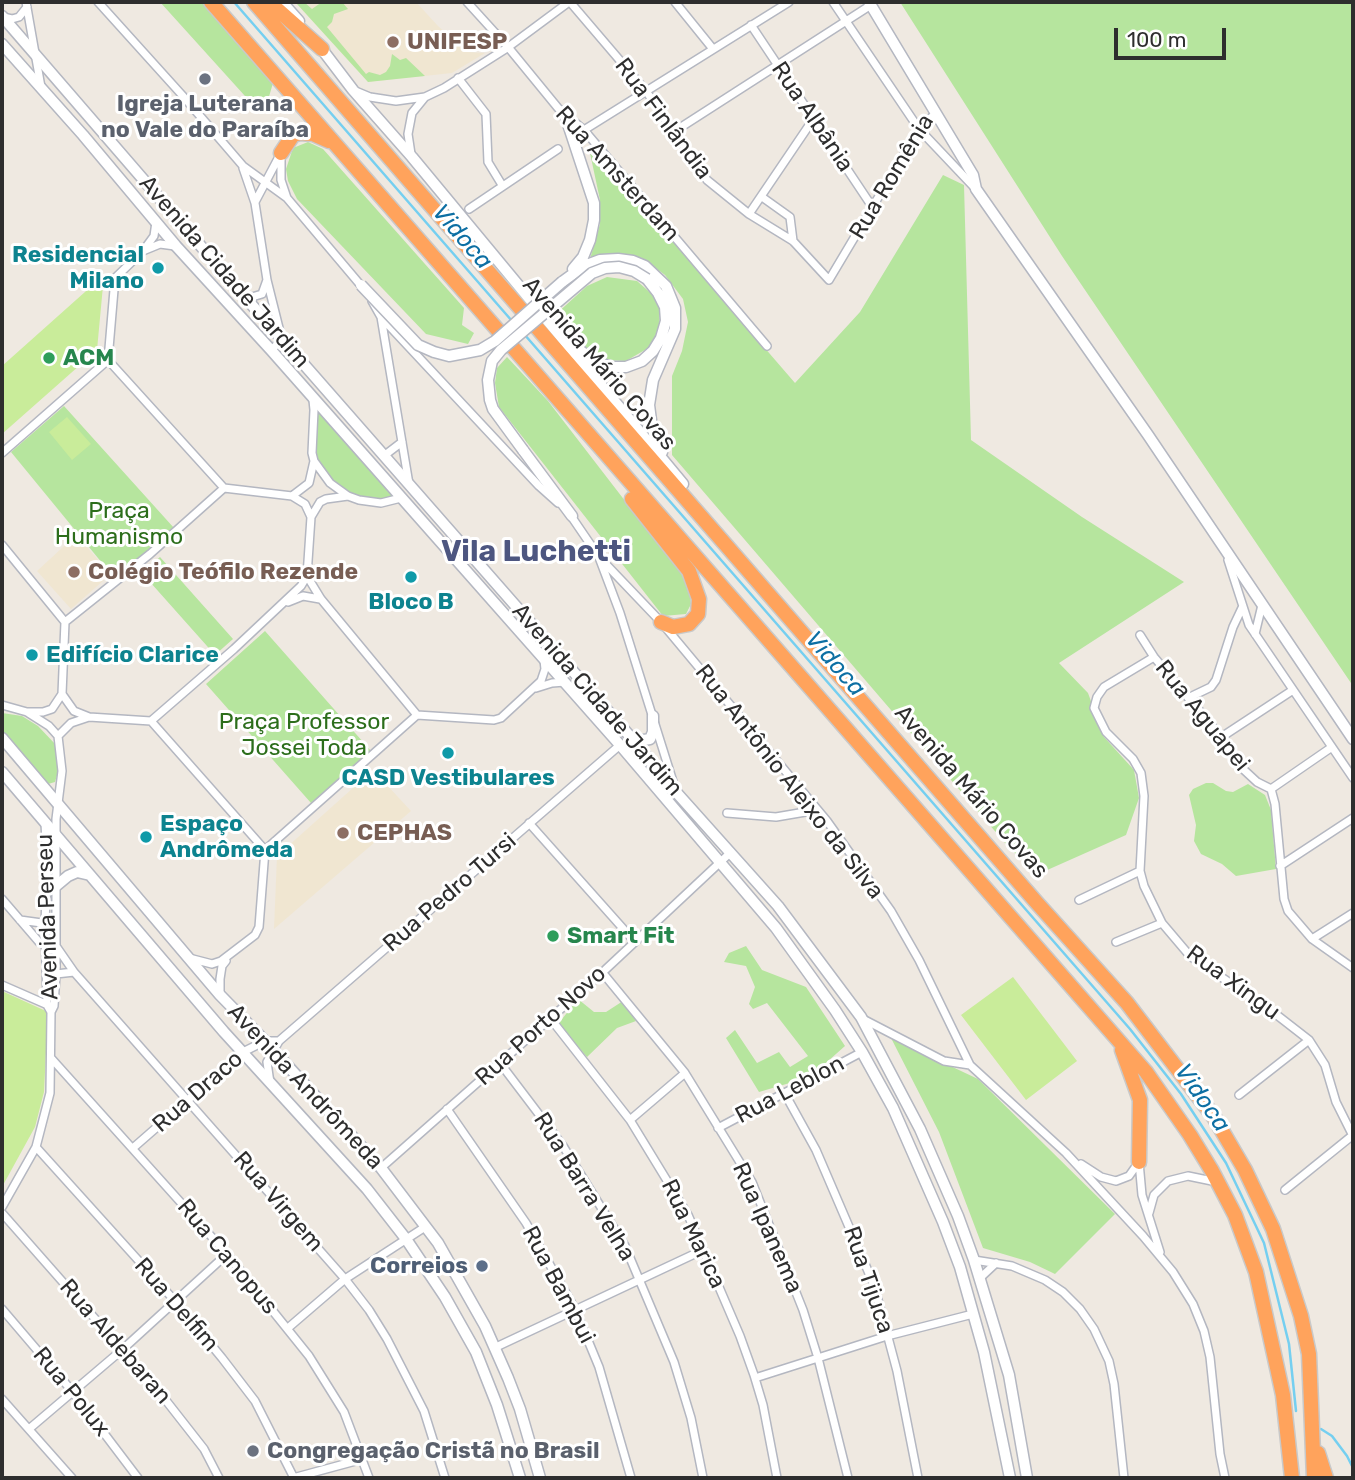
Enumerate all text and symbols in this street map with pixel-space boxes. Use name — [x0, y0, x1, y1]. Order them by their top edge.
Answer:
scale bar — [1117, 14, 1229, 58]
text: 100 m — [1127, 27, 1186, 52]
place label: UNIFESP — [407, 28, 507, 56]
marker: UNIFESP — [385, 34, 401, 50]
street label: Rua Finlândia — [609, 53, 717, 185]
street label: Rua Albânia — [765, 57, 859, 177]
marker: Igreja Luterana no Vale do Paraíba — [197, 71, 213, 87]
place label: Igreja Luterana no Vale do Paraíba — [101, 90, 309, 144]
street label: Rua Amsterdam — [549, 101, 685, 247]
street label: Rua Romênia — [844, 110, 940, 244]
street label: Avenida Cidade Jardim — [133, 170, 315, 374]
water label: Vidoca — [426, 199, 498, 275]
place label: Residencial Milano — [12, 241, 144, 295]
marker: Residencial Milano — [150, 260, 166, 276]
street label: Avenida Mário Covas — [516, 272, 682, 456]
place label: ACM — [63, 344, 114, 372]
marker: ACM — [41, 350, 57, 366]
park label: Praça Humanismo — [55, 497, 183, 551]
district label: Vila Luchetti — [441, 534, 631, 570]
place label: Colégio Teófilo Rezende — [88, 558, 358, 586]
marker: Colégio Teófilo Rezende — [66, 564, 82, 580]
marker: Bloco B — [403, 569, 419, 585]
place label: Bloco B — [368, 588, 454, 616]
street label: Avenida Cidade Jardim — [506, 598, 688, 802]
water label: Vidoca — [799, 626, 871, 702]
place label: Edifício Clarice — [46, 641, 219, 669]
marker: Edifício Clarice — [24, 647, 40, 663]
street label: Rua Aguapei — [1149, 655, 1255, 777]
street label: Rua Antônio Aleixo da Silva — [689, 659, 889, 905]
street label: Avenida Mário Covas — [888, 700, 1054, 884]
park label: Praça Professor Jossei Toda — [219, 708, 389, 762]
marker: CASD Vestibulares — [440, 745, 456, 761]
place label: CASD Vestibulares — [341, 764, 555, 792]
place label: Espaço Andrômeda — [160, 810, 293, 864]
place label: CEPHAS — [357, 819, 452, 847]
marker: CEPHAS — [335, 825, 351, 841]
street label: Rua Pedro Tursi — [378, 828, 522, 958]
marker: Espaço Andrômeda — [138, 829, 154, 845]
street label: Avenida Perseu — [31, 834, 65, 1000]
place label: Smart Fit — [567, 922, 675, 950]
marker: Smart Fit — [545, 928, 561, 944]
street label: Rua Xingu — [1181, 940, 1285, 1026]
street label: Rua Porto Novo — [470, 960, 612, 1092]
street label: Avenida Andrômeda — [221, 999, 389, 1175]
street label: Rua Draco — [147, 1045, 249, 1139]
street label: Rua Leblon — [731, 1050, 849, 1130]
water label: Vidoca — [1168, 1058, 1236, 1138]
street label: Rua Barra Velha — [527, 1108, 641, 1266]
street label: Rua Virgem — [227, 1146, 329, 1258]
street label: Rua Ipanema — [726, 1158, 808, 1298]
street label: Rua Marica — [655, 1175, 731, 1293]
street label: Rua Canopus — [171, 1194, 283, 1320]
street label: Rua Bambui — [516, 1222, 600, 1348]
street label: Rua Tijuca — [837, 1223, 899, 1337]
place label: Correios — [370, 1252, 468, 1280]
street label: Rua Delfim — [128, 1253, 224, 1357]
marker: Correios — [474, 1258, 490, 1274]
street label: Rua Aldebaran — [53, 1274, 177, 1410]
street label: Rua Polux — [27, 1342, 115, 1442]
place label: Congregação Cristã no Brasil — [267, 1437, 599, 1465]
marker: Congregação Cristã no Brasil — [245, 1443, 261, 1459]

